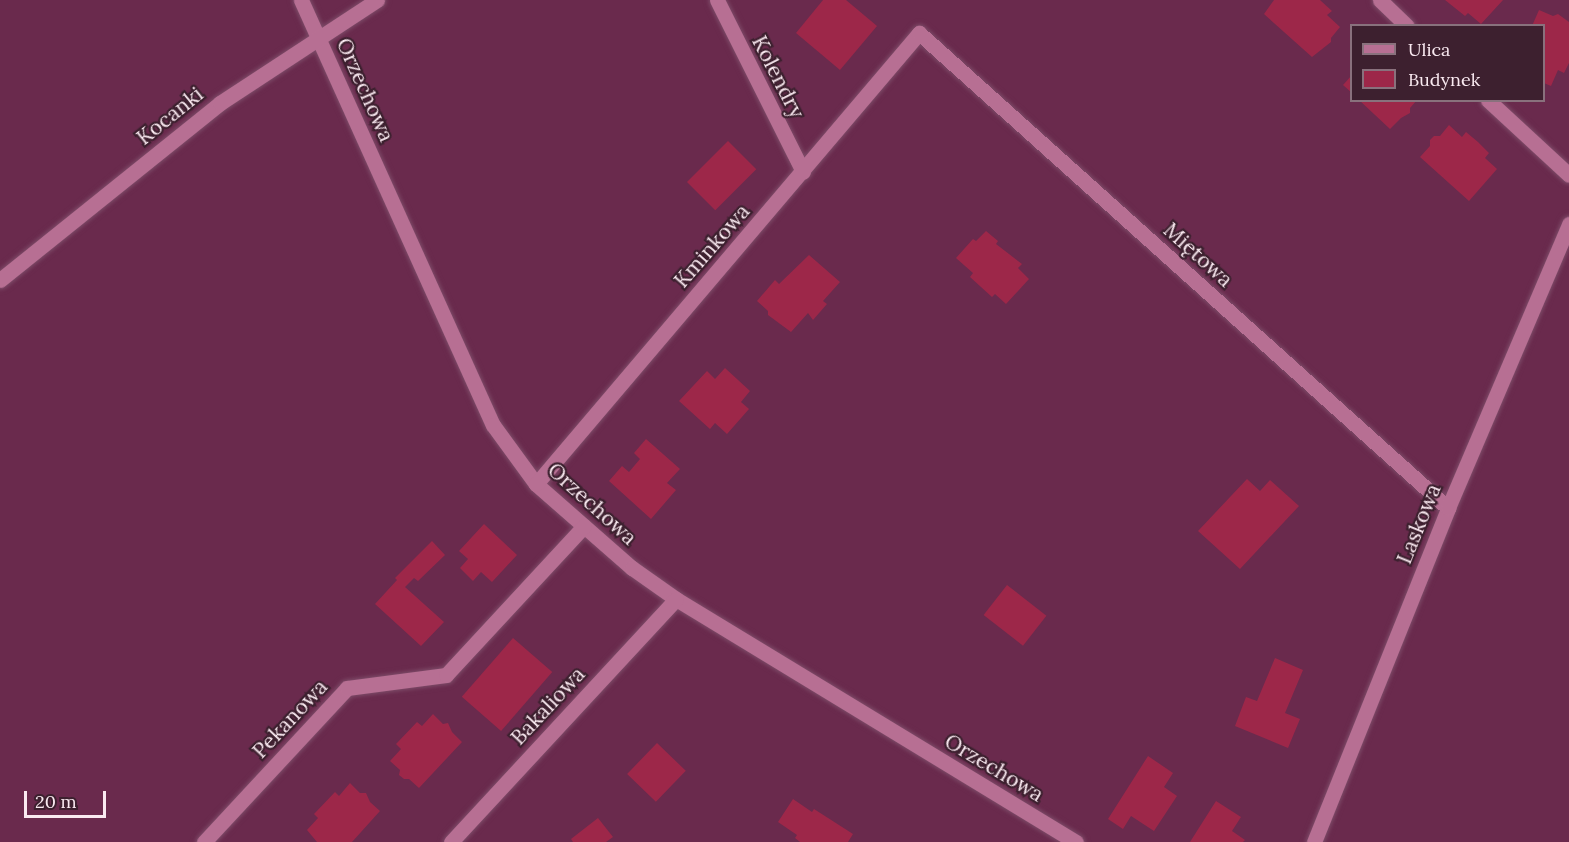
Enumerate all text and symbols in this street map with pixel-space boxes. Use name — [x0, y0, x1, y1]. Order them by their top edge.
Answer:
legend — [1350, 24, 1545, 102]
street label: Kolendry — [747, 32, 809, 122]
street label: Orzechowa — [331, 34, 399, 146]
text: Ulica — [1408, 38, 1450, 61]
text: Budynek — [1408, 68, 1480, 91]
street label: Kocanki — [132, 82, 208, 150]
street label: Kminkowa — [669, 199, 755, 293]
street label: Miętowa — [1158, 218, 1238, 292]
street label: Orzechowa — [542, 458, 642, 550]
street label: Laskowa — [1392, 480, 1446, 568]
street label: Bakaliowa — [506, 662, 590, 750]
street label: Pekanowa — [247, 674, 333, 764]
street label: Orzechowa — [940, 729, 1048, 807]
scale bar — [27, 779, 110, 817]
text: 20 m — [35, 790, 77, 813]

